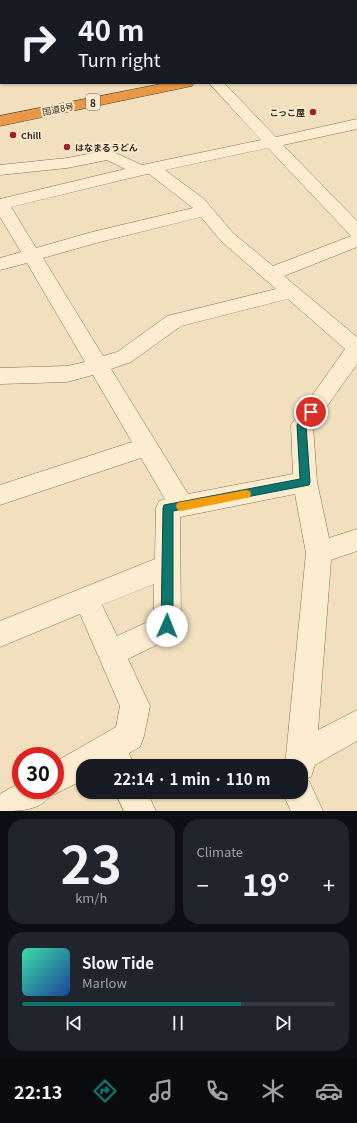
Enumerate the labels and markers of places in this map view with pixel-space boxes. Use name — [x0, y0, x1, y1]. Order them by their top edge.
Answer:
place label: こっこ屋 — [270, 106, 305, 119]
marker: こっこ屋 — [308, 107, 318, 117]
place label: Chill — [21, 129, 41, 142]
marker: Chill — [8, 130, 18, 140]
place label: はなまるうどん — [75, 141, 138, 154]
marker: はなまるうどん — [62, 142, 72, 152]
pin — [294, 395, 328, 429]

